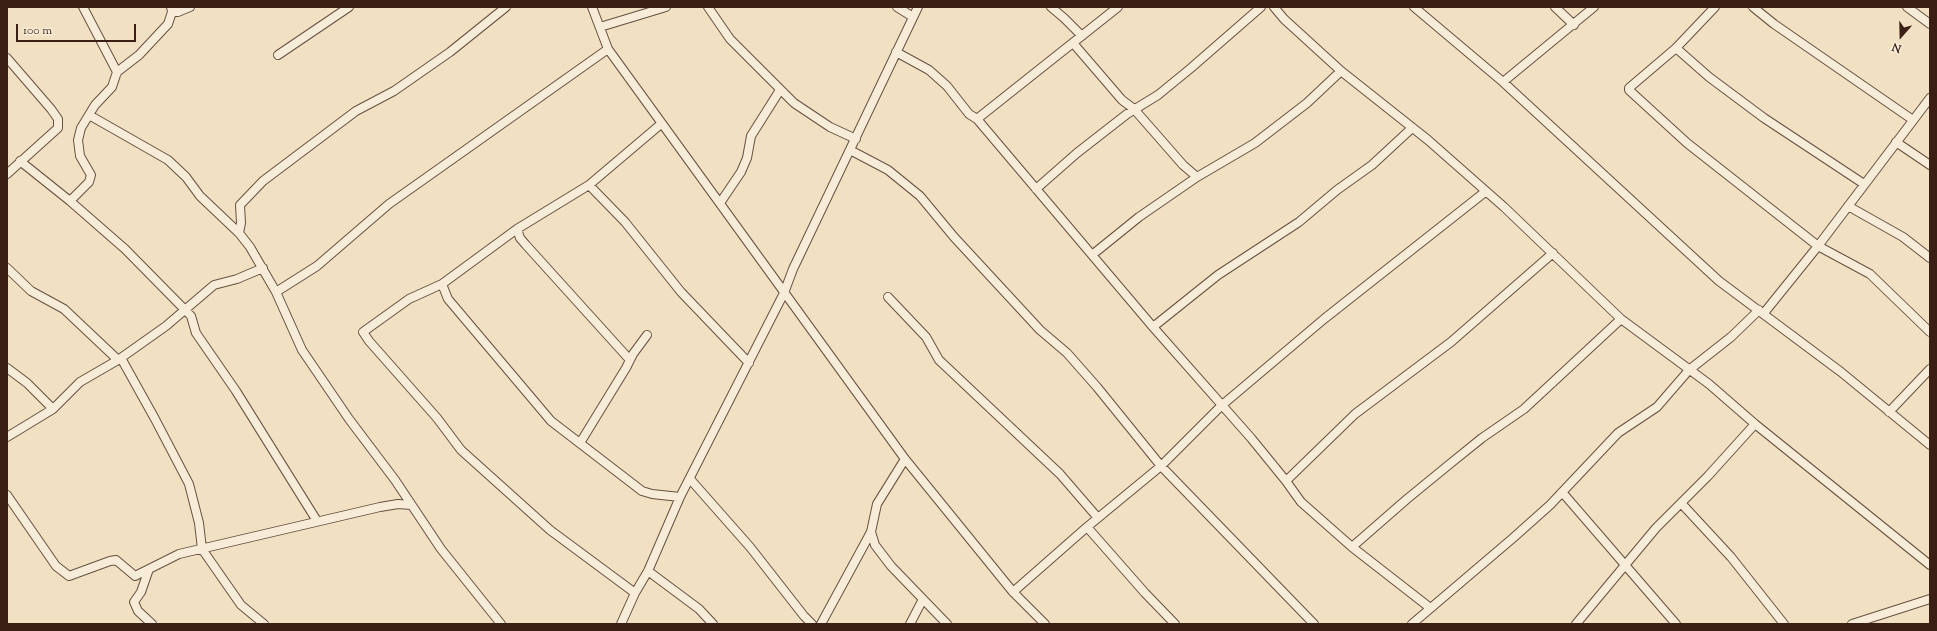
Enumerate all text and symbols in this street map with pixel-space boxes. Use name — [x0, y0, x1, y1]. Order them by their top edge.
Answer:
scale bar — [18, 16, 138, 42]
north arrow — [1881, 16, 1921, 56]
text: 100 m — [23, 22, 52, 40]
text: N — [1890, 38, 1904, 56]

